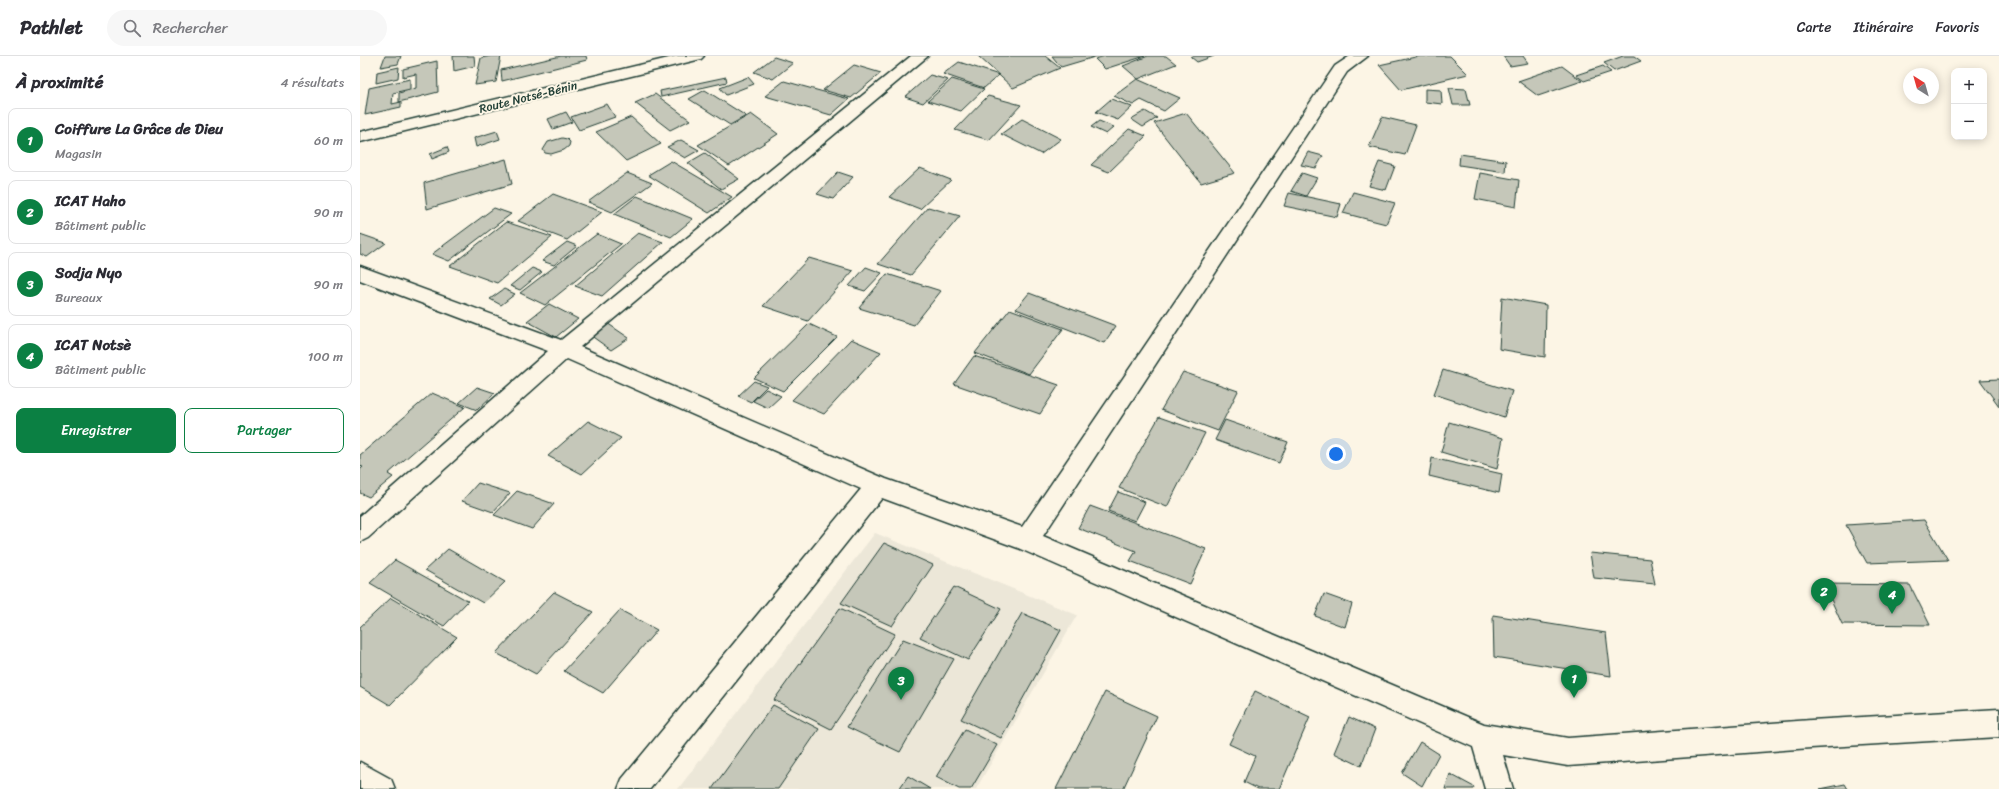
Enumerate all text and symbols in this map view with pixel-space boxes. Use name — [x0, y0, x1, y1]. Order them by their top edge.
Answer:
search box — [107, 10, 387, 46]
text: Pathlet — [20, 11, 83, 44]
text: Rechercher — [153, 15, 228, 41]
text: Carte — [1797, 15, 1832, 40]
text: Itinéraire — [1854, 15, 1913, 40]
text: Favoris — [1935, 15, 1979, 40]
icon: search — [121, 17, 143, 39]
text: À proximité — [16, 67, 103, 97]
north arrow — [1903, 68, 1939, 104]
map controls — [1951, 68, 1987, 140]
button: + — [1951, 68, 1987, 104]
text: 4 résultats — [281, 71, 344, 94]
street label: Route Notsé-Bénin — [477, 74, 580, 120]
button: − — [1951, 104, 1987, 140]
text: Coiffure La Grâce de Dieu — [55, 116, 223, 142]
text: 1 — [27, 129, 33, 152]
text: 60 m — [314, 129, 343, 152]
text: Magasin — [55, 142, 102, 165]
text: ICAT Haho — [55, 188, 126, 214]
text: 2 — [26, 201, 34, 224]
text: 90 m — [313, 201, 343, 224]
text: Bâtiment public — [55, 214, 146, 237]
text: Sodja Nyo — [55, 260, 122, 286]
text: 3 — [26, 273, 34, 296]
text: 90 m — [313, 273, 343, 296]
text: Bureaux — [55, 286, 102, 309]
text: ICAT Notsè — [55, 332, 131, 358]
text: 4 — [26, 345, 34, 368]
text: 100 m — [308, 345, 343, 368]
text: Bâtiment public — [55, 358, 146, 381]
button: Enregistrer — [16, 408, 176, 453]
button: Partager — [184, 408, 344, 453]
your location — [1326, 444, 1346, 464]
pin: 2 — [1811, 578, 1837, 611]
pin: 4 — [1879, 581, 1905, 614]
pin: 1 — [1561, 665, 1587, 698]
pin: 3 — [888, 667, 914, 700]

